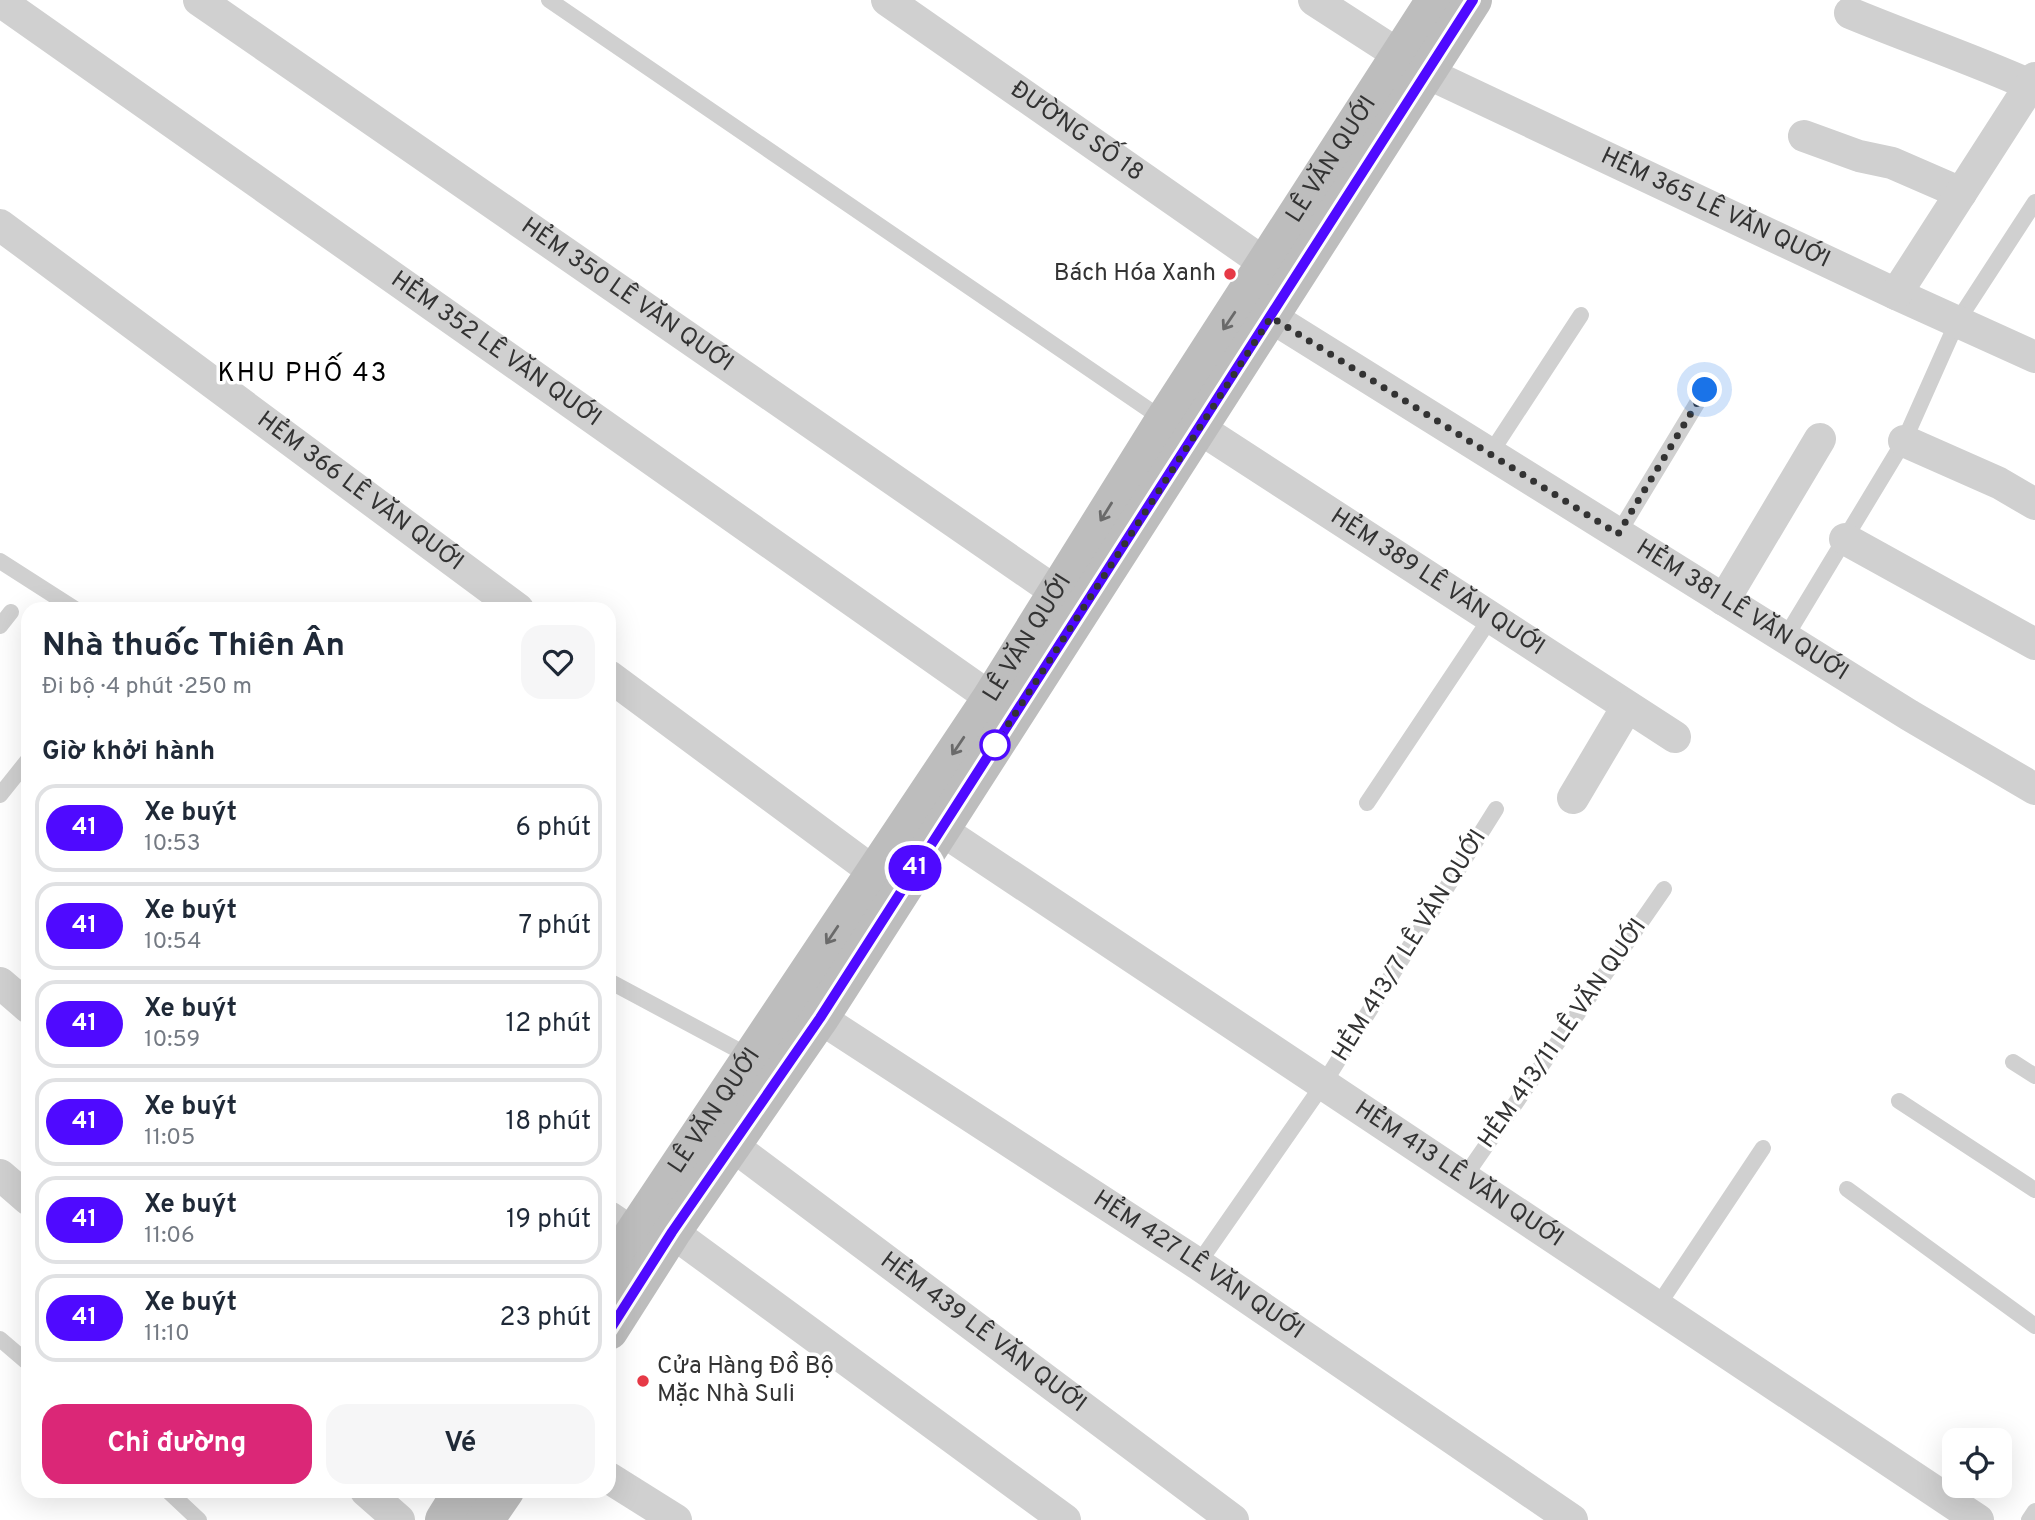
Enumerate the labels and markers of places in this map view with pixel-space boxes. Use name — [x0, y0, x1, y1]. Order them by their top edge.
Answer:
place label: Bách Hóa Xanh — [1054, 259, 1216, 289]
marker: Bách Hóa Xanh — [1222, 266, 1238, 282]
unlabelled marker — [980, 730, 1010, 760]
place label: Cửa Hàng Đồ Bộ Mặc Nhà Suli — [657, 1351, 834, 1410]
marker: Cửa Hàng Đồ Bộ Mặc Nhà Suli — [635, 1373, 651, 1389]

